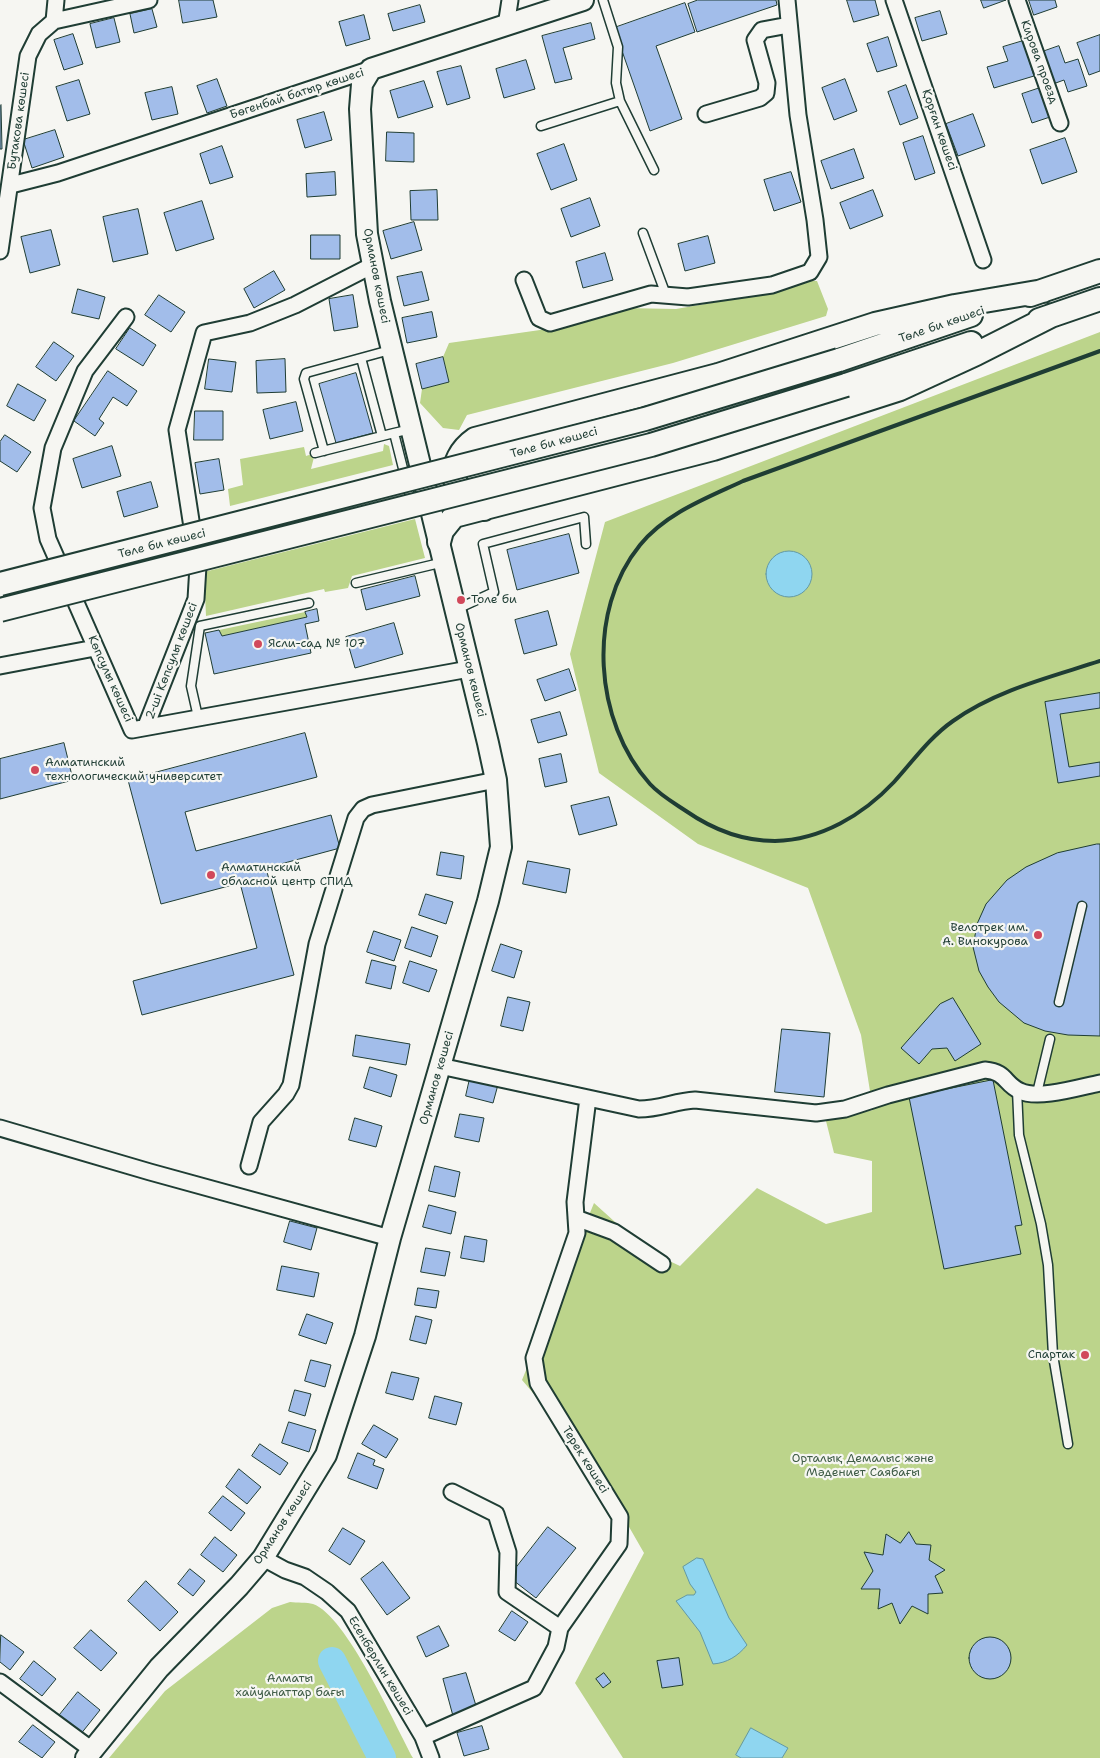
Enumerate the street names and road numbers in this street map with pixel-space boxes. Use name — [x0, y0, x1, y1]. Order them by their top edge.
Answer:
street label: Кирова проезд — [1017, 18, 1061, 106]
street label: Бөгенбай батыр көшесі — [228, 65, 366, 123]
street label: Бутакова көшесі — [5, 71, 33, 171]
street label: Қорған көшесі — [918, 87, 960, 173]
street label: Орманов көшесі — [360, 227, 392, 325]
street label: Төле би көшесі — [897, 304, 987, 346]
street label: Төле би көшесі — [509, 424, 599, 462]
street label: Төле би көшесі — [117, 526, 207, 562]
street label: 2-ші Көпсулы көшесі — [143, 601, 201, 721]
street label: Орманов көшесі — [451, 621, 489, 719]
street label: Көпсулы көшесі — [84, 633, 136, 725]
street label: Орманов көшесі — [417, 1029, 457, 1127]
street label: Терек көшесі — [559, 1424, 611, 1496]
street label: Орманов көшесі — [251, 1478, 315, 1568]
street label: Есенберлин көшесі — [345, 1614, 415, 1718]

